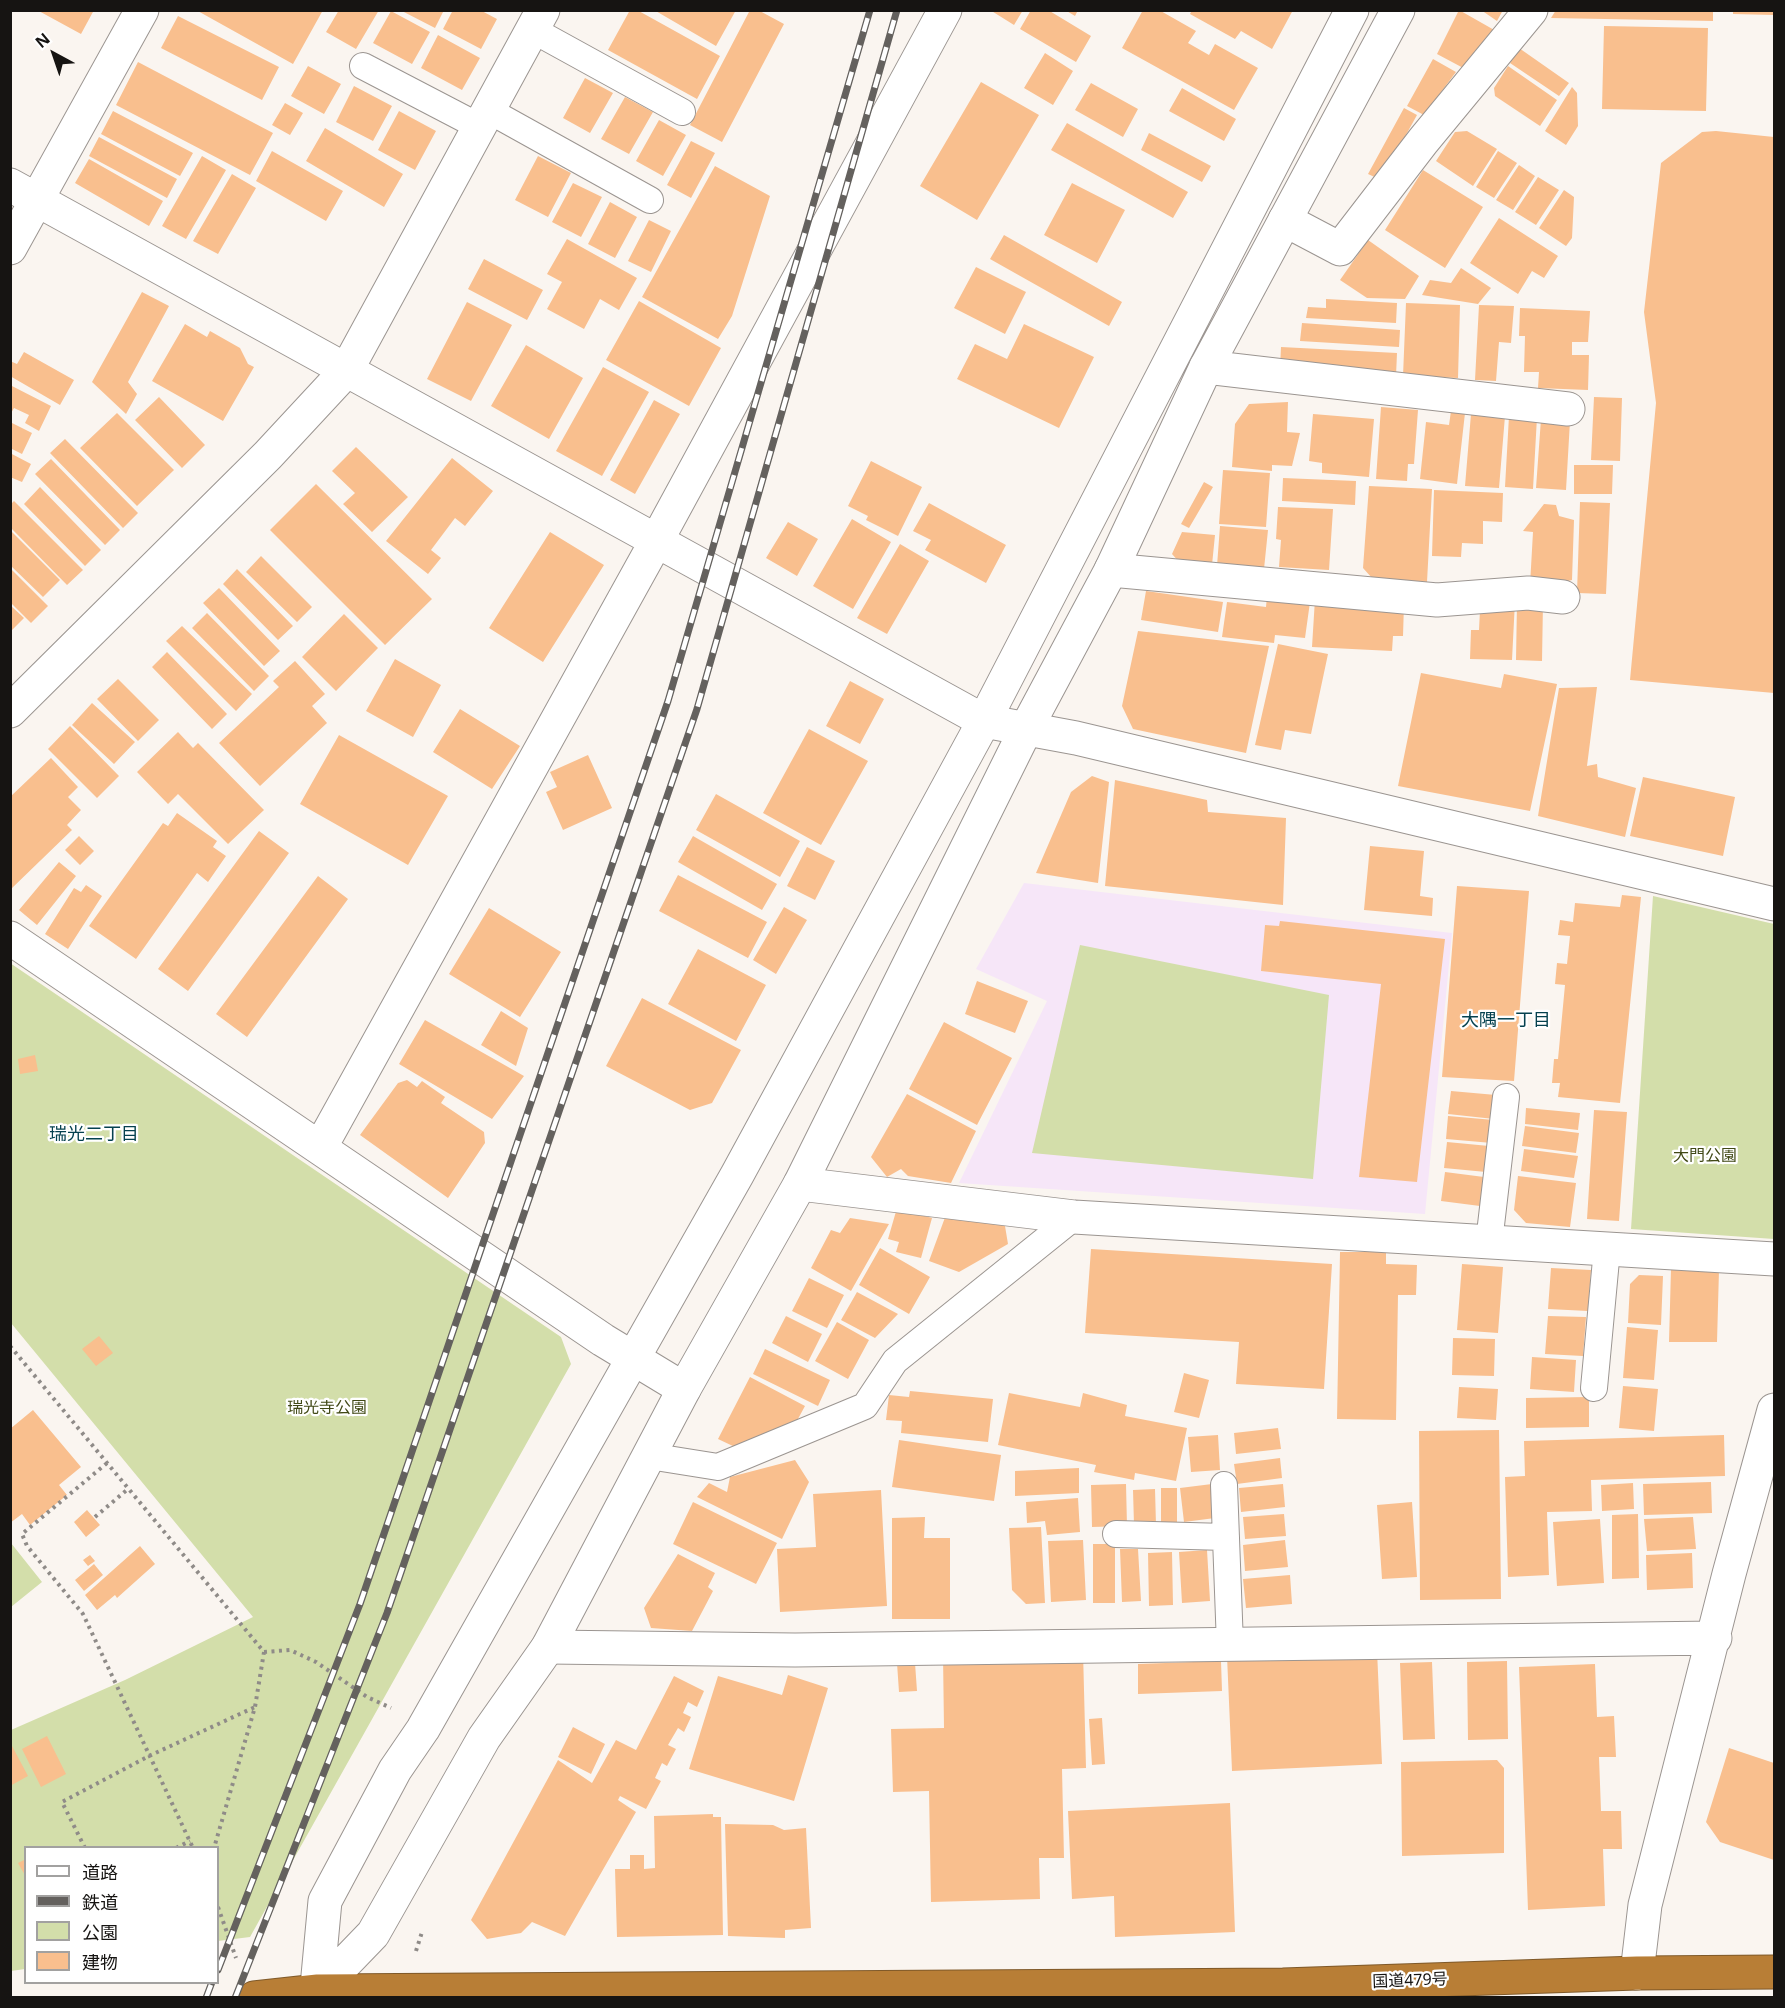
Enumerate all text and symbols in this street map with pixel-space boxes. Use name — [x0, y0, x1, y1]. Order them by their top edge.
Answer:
north arrow — [24, 24, 84, 84]
text: N — [30, 28, 54, 53]
district label: 大隅一丁目 — [1461, 1010, 1551, 1032]
district label: 瑞光二丁目 — [49, 1124, 139, 1146]
park label: 大門公園 — [1673, 1146, 1737, 1166]
park label: 瑞光寺公園 — [287, 1398, 367, 1418]
legend — [24, 1846, 219, 1984]
text: 道路 — [82, 1860, 118, 1884]
text: 鉄道 — [82, 1890, 118, 1914]
text: 公園 — [82, 1920, 118, 1944]
text: 建物 — [82, 1950, 118, 1974]
street label: 国道479号 — [1372, 1970, 1448, 1992]

